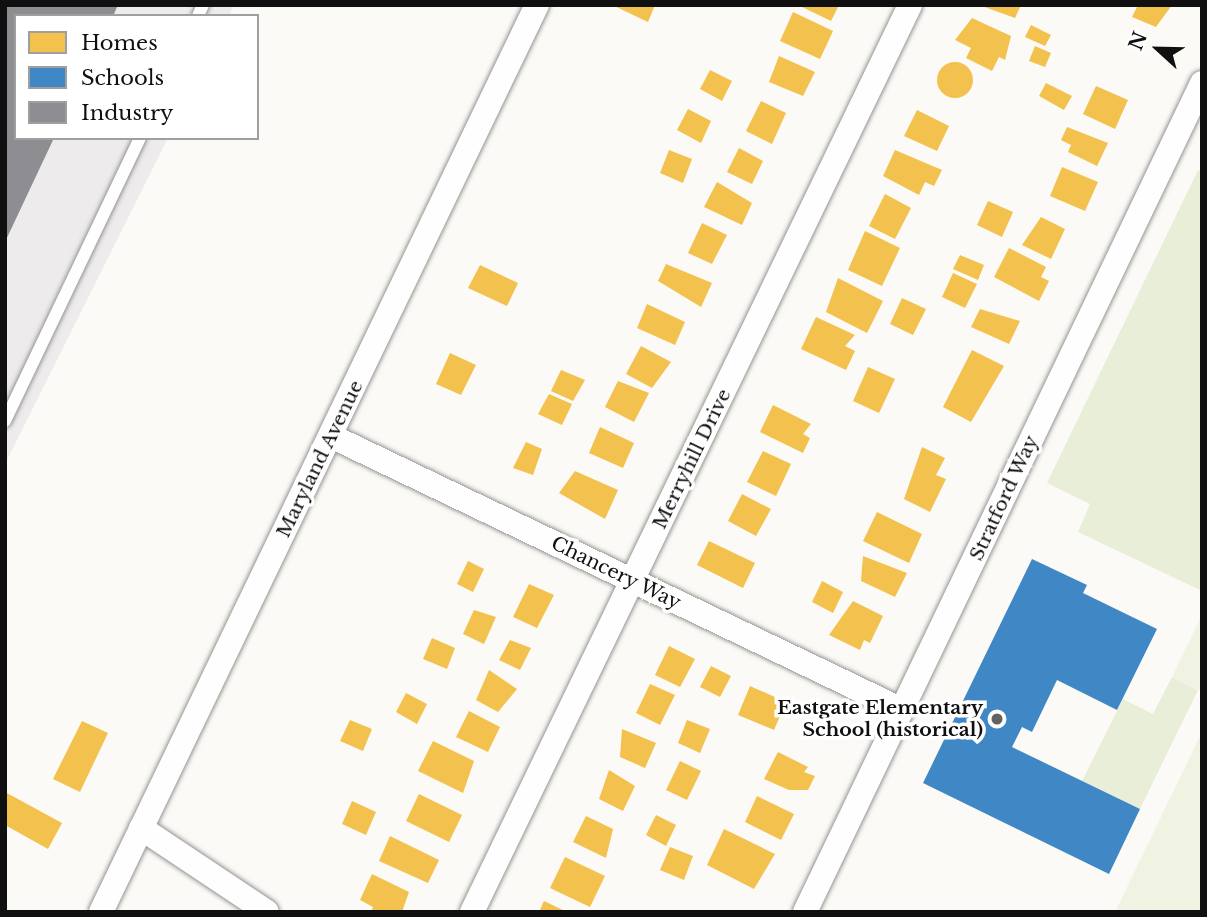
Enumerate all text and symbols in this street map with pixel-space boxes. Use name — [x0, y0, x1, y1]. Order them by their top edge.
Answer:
legend — [14, 14, 259, 140]
north arrow — [1123, 14, 1193, 84]
text: N — [1124, 28, 1152, 54]
text: Homes — [81, 30, 158, 56]
text: Schools — [81, 65, 164, 91]
text: Industry — [81, 100, 173, 126]
street label: Maryland Avenue — [272, 376, 368, 542]
street label: Merryhill Drive — [648, 385, 736, 533]
street label: Stratford Way — [965, 431, 1043, 565]
street label: Chancery Way — [547, 531, 685, 615]
place label: Eastgate Elementary School (historical) — [777, 697, 983, 741]
marker: Eastgate Elementary School (historical) — [989, 711, 1005, 727]

